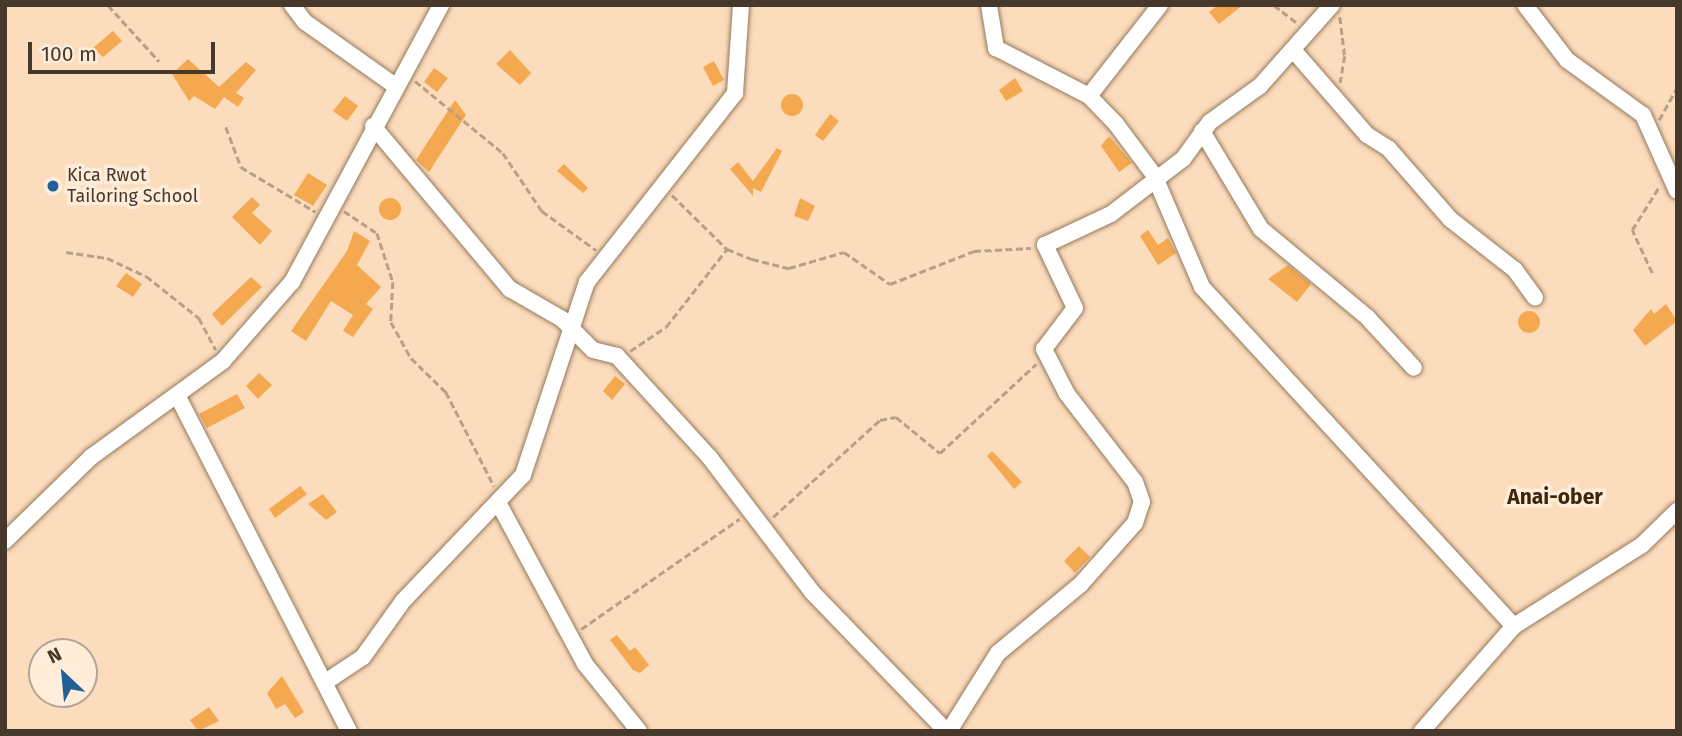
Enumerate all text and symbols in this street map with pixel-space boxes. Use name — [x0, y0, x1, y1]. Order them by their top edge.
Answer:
scale bar — [32, 28, 219, 72]
text: 100 m — [41, 41, 97, 67]
place label: Kica Rwot Tailoring School — [67, 165, 198, 208]
marker: Kica Rwot Tailoring School — [45, 178, 61, 194]
district label: Anai-ober — [1507, 484, 1603, 510]
north arrow — [28, 638, 98, 708]
text: N — [44, 642, 65, 669]

